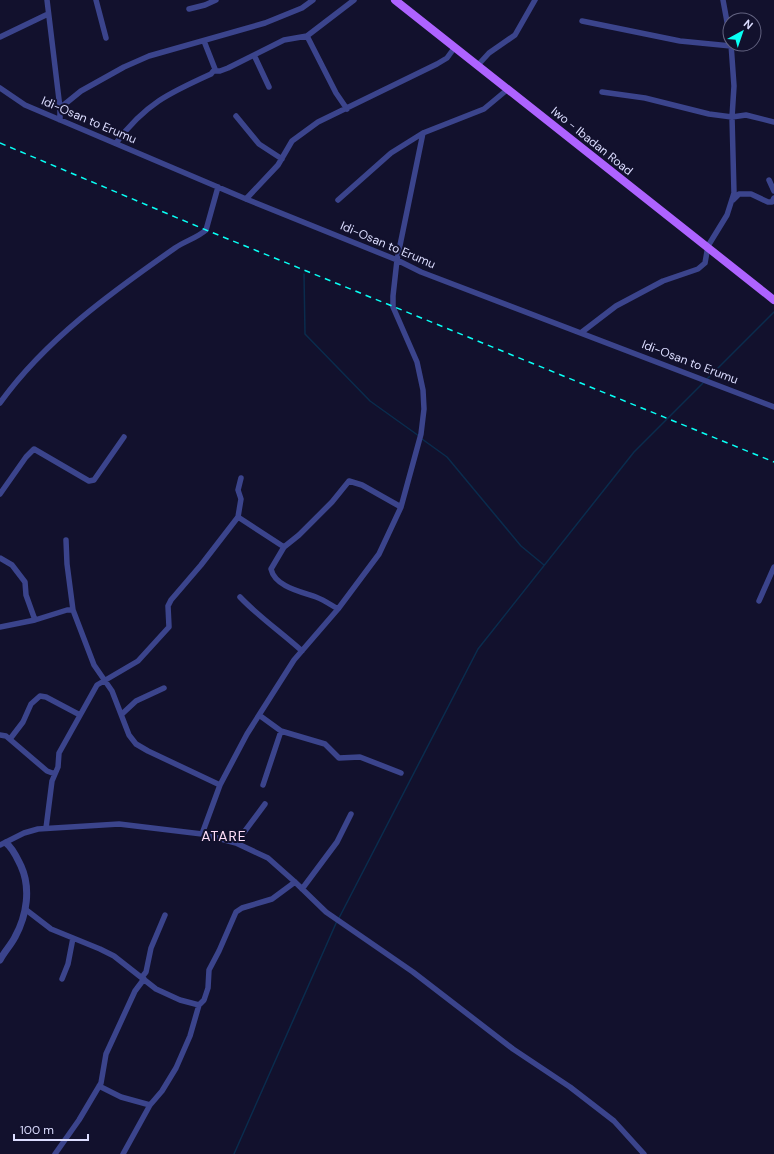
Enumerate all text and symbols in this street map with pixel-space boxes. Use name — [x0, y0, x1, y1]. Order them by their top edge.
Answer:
north arrow — [722, 12, 762, 52]
text: N — [741, 16, 756, 32]
street label: Idi-Osan to Erumu — [39, 93, 139, 147]
street label: Iwo - Ibadan Road — [548, 103, 636, 179]
street label: Idi-Osan to Erumu — [338, 218, 438, 272]
street label: Idi-Osan to Erumu — [639, 336, 741, 388]
district label: ATARE — [201, 827, 247, 845]
scale bar — [14, 1116, 88, 1142]
text: 100 m — [20, 1122, 54, 1138]

